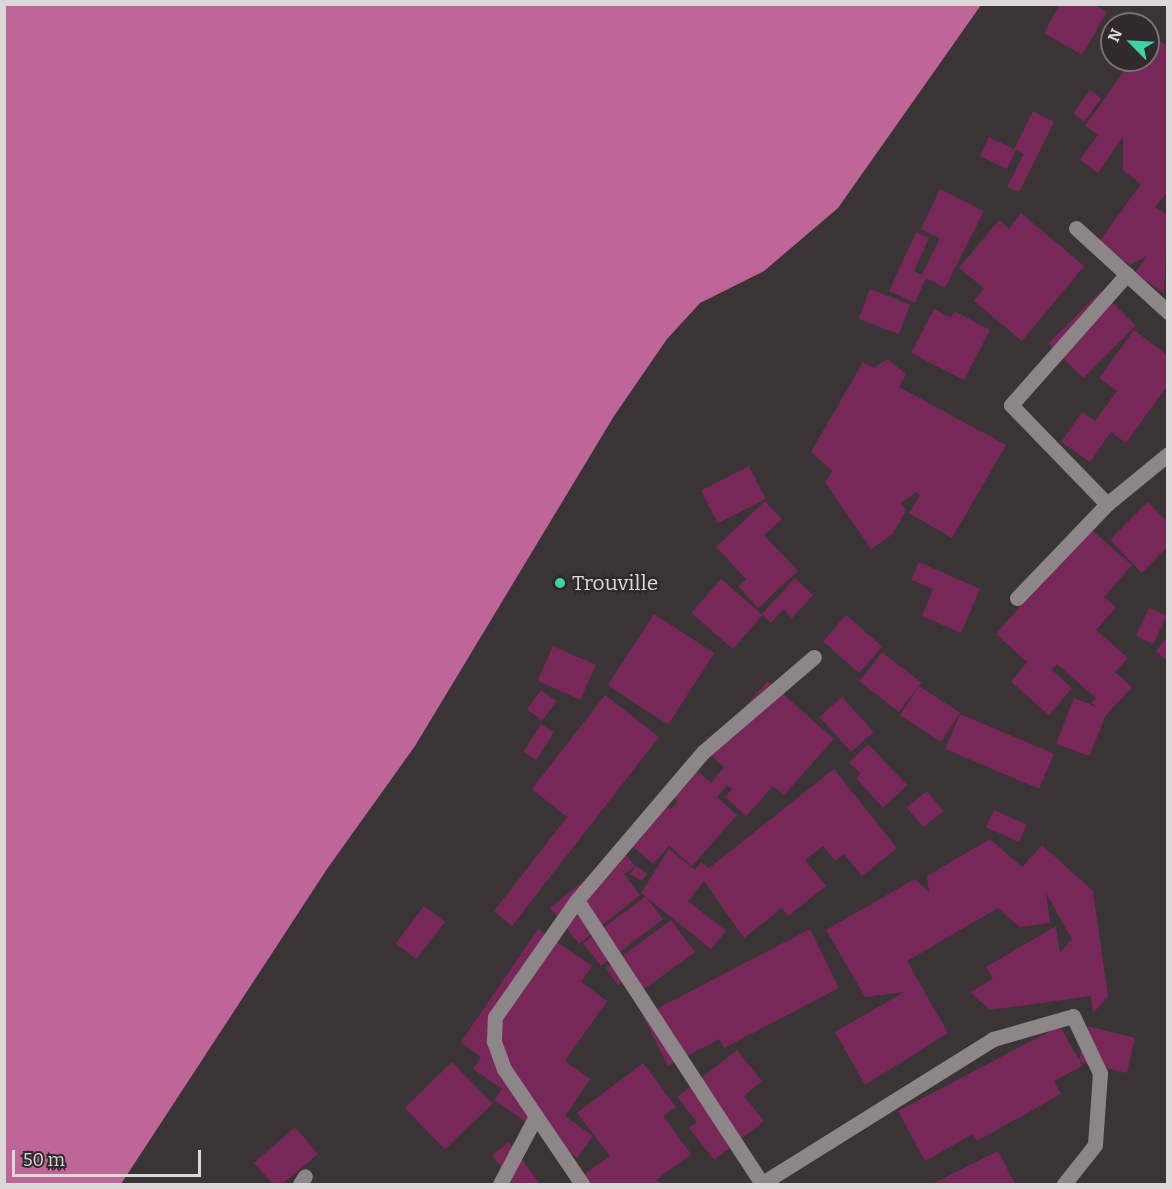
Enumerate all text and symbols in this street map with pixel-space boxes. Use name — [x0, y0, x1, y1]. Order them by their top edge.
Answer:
north arrow — [1100, 12, 1160, 72]
text: N — [1104, 26, 1126, 45]
place label: Trouville — [572, 570, 658, 596]
marker: Trouville — [553, 576, 567, 590]
scale bar — [15, 1138, 204, 1176]
text: 50 m — [23, 1149, 65, 1171]

